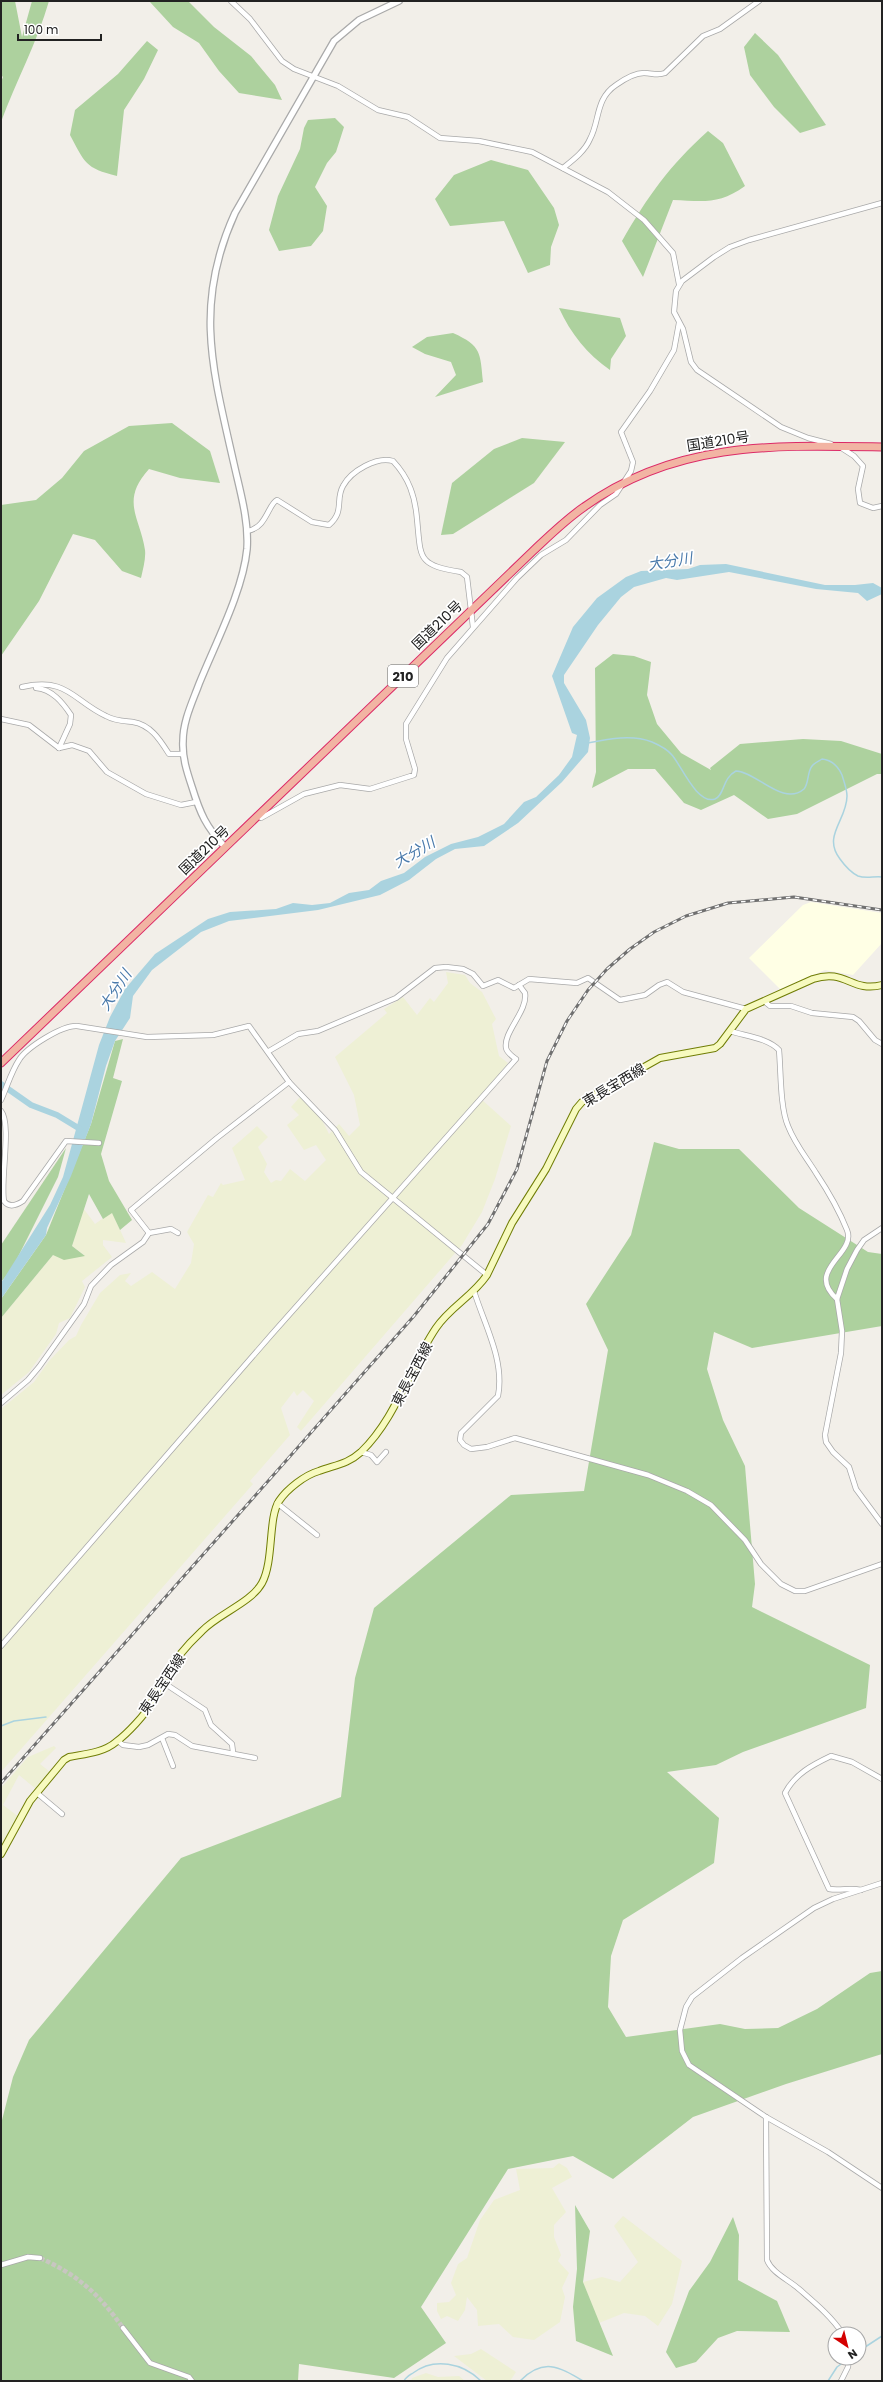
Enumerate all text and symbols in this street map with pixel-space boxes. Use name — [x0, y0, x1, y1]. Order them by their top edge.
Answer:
scale bar — [18, 16, 101, 42]
text: 100 m — [24, 21, 58, 38]
street label: 国道210号 — [685, 426, 751, 456]
water label: 大分川 — [646, 547, 696, 575]
street label: 国道210号 — [407, 596, 467, 654]
road number: 210 — [388, 665, 418, 687]
street label: 国道210号 — [174, 821, 234, 879]
water label: 大分川 — [389, 831, 440, 872]
water label: 大分川 — [94, 964, 137, 1015]
street label: 東長宝西線 — [579, 1058, 649, 1112]
street label: 東長宝西線 — [387, 1338, 437, 1410]
street label: 東長宝西線 — [134, 1649, 190, 1719]
north arrow — [827, 2326, 867, 2366]
text: N — [845, 2345, 861, 2363]

